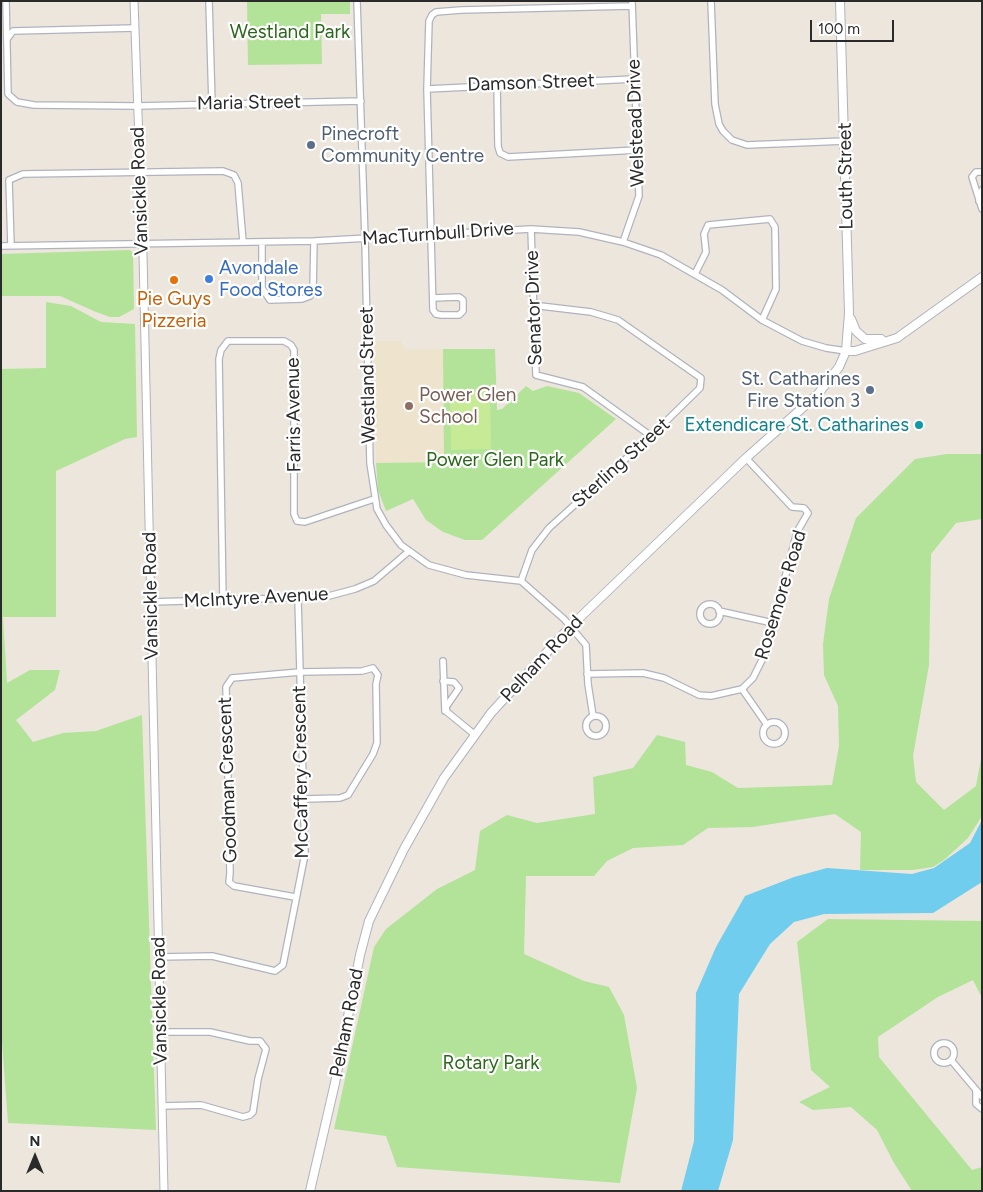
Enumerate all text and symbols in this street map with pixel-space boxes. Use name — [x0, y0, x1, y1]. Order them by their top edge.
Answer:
scale bar — [813, 10, 897, 42]
text: 100 m — [818, 20, 860, 38]
park label: Westland Park — [230, 21, 350, 43]
street label: Welstead Drive — [622, 59, 650, 187]
street label: Damson Street — [467, 69, 595, 97]
street label: Maria Street — [197, 91, 301, 115]
street label: Louth Street — [834, 122, 858, 230]
place label: Pinecroft Community Centre — [321, 123, 484, 167]
street label: Vansickle Road — [126, 126, 154, 256]
marker: Pinecroft Community Centre — [305, 139, 317, 151]
street label: MacTurnbull Drive — [361, 217, 515, 251]
street label: Senator Drive — [521, 250, 547, 366]
place label: Avondale Food Stores — [219, 257, 323, 301]
marker: Avondale Food Stores — [203, 273, 215, 285]
marker: Pie Guys Pizzeria — [168, 274, 180, 286]
place label: Pie Guys Pizzeria — [137, 288, 211, 332]
street label: Westland Street — [355, 306, 381, 444]
street label: Farris Avenue — [282, 357, 306, 473]
place label: St. Catharines Fire Station 3 — [741, 368, 860, 412]
place label: Power Glen School — [419, 384, 516, 428]
marker: St. Catharines Fire Station 3 — [864, 384, 876, 396]
marker: Power Glen School — [403, 400, 415, 412]
street label: Sterling Street — [567, 413, 675, 513]
place label: Extendicare St. Catharines — [685, 414, 909, 436]
marker: Extendicare St. Catharines — [913, 419, 925, 431]
park label: Power Glen Park — [426, 449, 564, 471]
street label: Rosemore Road — [750, 527, 812, 663]
street label: Vansickle Road — [138, 532, 164, 660]
street label: McIntyre Avenue — [183, 583, 329, 613]
street label: Pelham Road — [496, 611, 588, 707]
street label: McCaffery Crescent — [288, 685, 314, 859]
street label: Goodman Crescent — [214, 696, 242, 864]
street label: Vansickle Road — [147, 937, 173, 1065]
street label: Pelham Road — [325, 967, 369, 1079]
park label: Rotary Park — [443, 1052, 539, 1074]
north arrow — [10, 1132, 60, 1182]
text: N — [30, 1133, 40, 1150]

